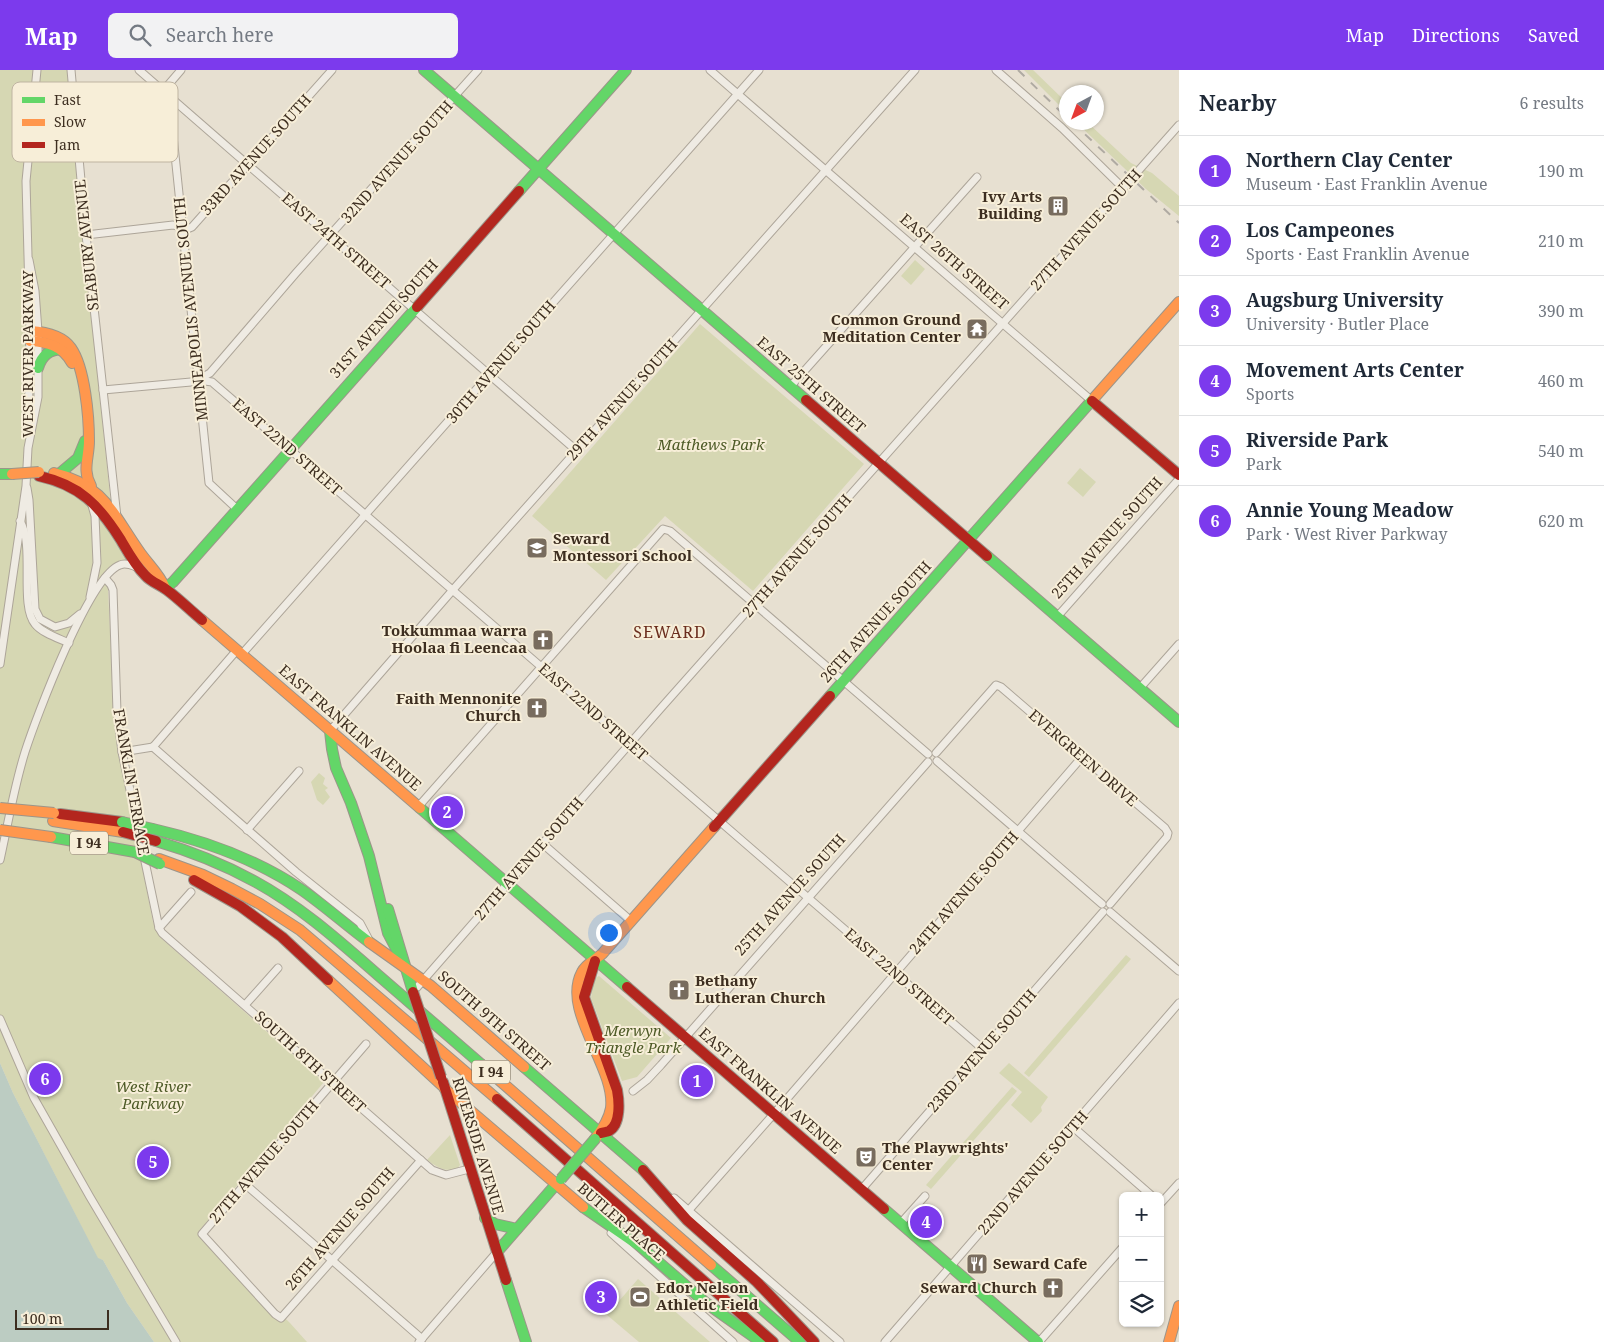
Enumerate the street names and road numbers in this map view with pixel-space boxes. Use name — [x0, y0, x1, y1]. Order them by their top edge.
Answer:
street label: 33RD AVENUE SOUTH — [195, 89, 315, 219]
street label: 32ND AVENUE SOUTH — [336, 96, 457, 227]
street label: 27TH AVENUE SOUTH — [1025, 164, 1145, 294]
street label: SEABURY AVENUE — [69, 179, 103, 312]
street label: EAST 24TH STREET — [278, 188, 395, 293]
street label: MINNEAPOLIS AVENUE SOUTH — [168, 196, 212, 422]
street label: EAST 26TH STREET — [896, 209, 1013, 314]
street label: 31ST AVENUE SOUTH — [325, 255, 442, 382]
street label: WEST RIVER PARKWAY — [17, 270, 37, 438]
street label: 30TH AVENUE SOUTH — [441, 295, 559, 427]
street label: EAST 25TH STREET — [753, 332, 870, 437]
street label: 29TH AVENUE SOUTH — [561, 334, 681, 464]
street label: EAST 22ND STREET — [229, 393, 347, 499]
street label: 25TH AVENUE SOUTH — [1046, 472, 1166, 602]
street label: 27TH AVENUE SOUTH — [737, 489, 855, 621]
street label: 26TH AVENUE SOUTH — [815, 556, 935, 686]
street label: EAST 22ND STREET — [535, 658, 653, 764]
street label: EAST FRANKLIN AVENUE — [275, 660, 426, 795]
street label: EVERGREEN DRIVE — [1025, 704, 1142, 810]
street label: FRANKLIN TERRACE — [109, 707, 155, 857]
street label: 27TH AVENUE SOUTH — [469, 792, 587, 924]
street label: 24TH AVENUE SOUTH — [904, 826, 1022, 958]
street label: 25TH AVENUE SOUTH — [729, 829, 849, 959]
road number: I 94 — [70, 831, 108, 854]
street label: EAST 22ND STREET — [841, 923, 959, 1029]
street label: SOUTH 9TH STREET — [434, 966, 555, 1075]
street label: 23RD AVENUE SOUTH — [922, 985, 1040, 1116]
street label: SOUTH 8TH STREET — [251, 1006, 371, 1117]
street label: EAST FRANKLIN AVENUE — [695, 1023, 846, 1158]
road number: I 94 — [472, 1060, 510, 1084]
street label: RIVERSIDE AVENUE — [449, 1074, 509, 1217]
street label: 27TH AVENUE SOUTH — [204, 1095, 322, 1227]
street label: 22ND AVENUE SOUTH — [973, 1106, 1092, 1239]
street label: 26TH AVENUE SOUTH — [280, 1162, 398, 1294]
street label: BUTLER PLACE — [574, 1178, 670, 1265]

